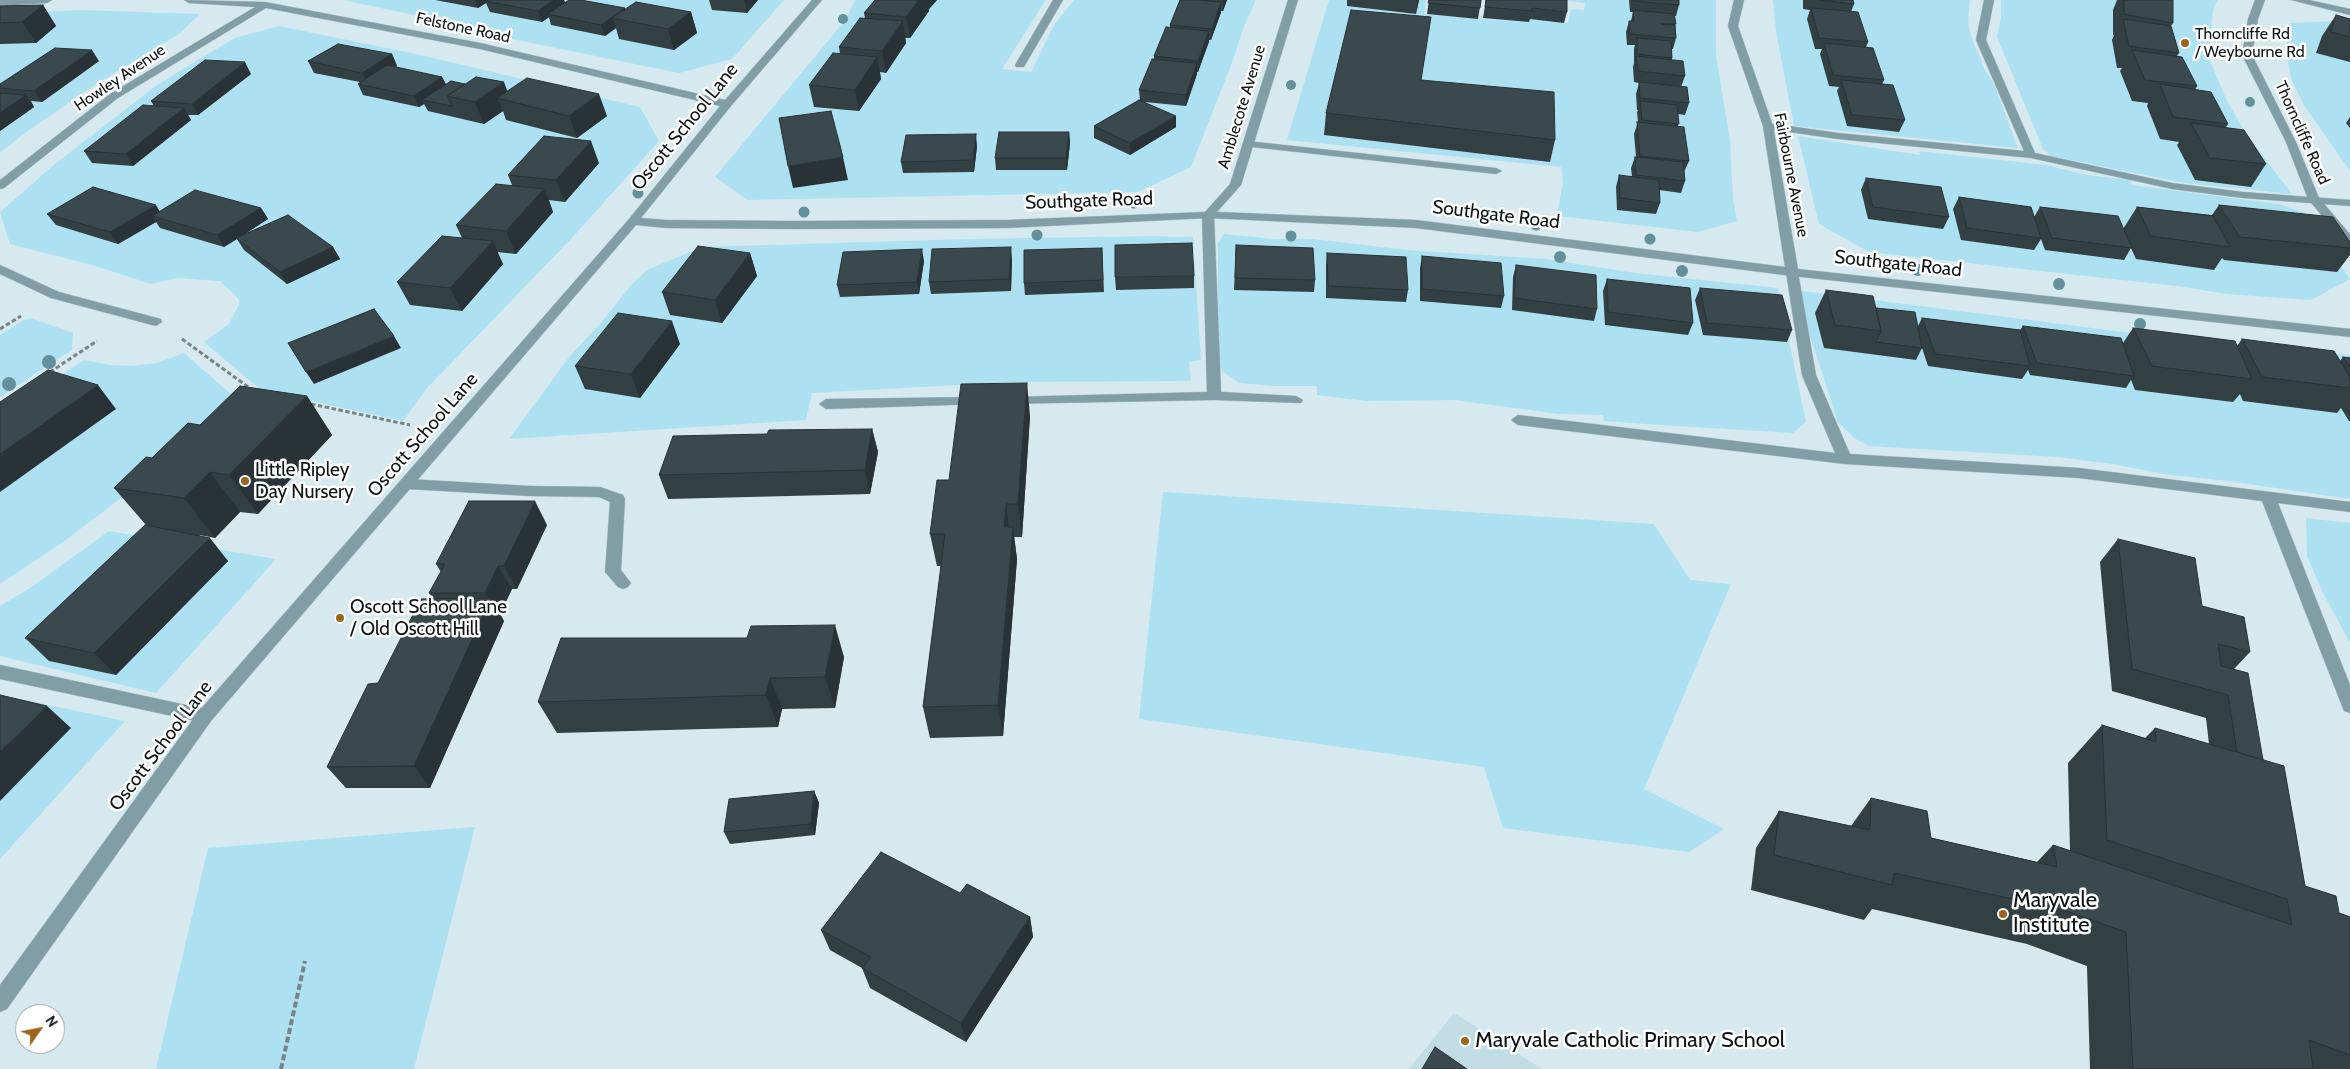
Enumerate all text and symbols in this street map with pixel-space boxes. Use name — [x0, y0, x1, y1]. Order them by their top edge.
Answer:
street label: Felstone Road — [414, 9, 512, 47]
place label: Thorncliffe Rd / Weybourne Rd — [2195, 24, 2305, 62]
marker: Thorncliffe Rd / Weybourne Rd — [2179, 37, 2191, 49]
street label: Howley Avenue — [71, 41, 169, 115]
street label: Amblecote Avenue — [1214, 43, 1270, 171]
street label: Oscott School Lane — [627, 59, 743, 195]
street label: Thorncliffe Road — [2271, 78, 2333, 188]
street label: Fairbourne Avenue — [1770, 111, 1812, 239]
street label: Southgate Road — [1025, 187, 1153, 215]
street label: Southgate Road — [1431, 196, 1561, 234]
street label: Southgate Road — [1833, 246, 1963, 282]
street label: Oscott School Lane — [363, 368, 483, 502]
place label: Little Ripley Day Nursery — [255, 459, 354, 503]
marker: Little Ripley Day Nursery — [239, 475, 251, 487]
place label: Oscott School Lane / Old Oscott Hill — [350, 596, 507, 640]
marker: Oscott School Lane / Old Oscott Hill — [334, 612, 346, 624]
street label: Oscott School Lane — [105, 676, 217, 816]
place label: Maryvale Institute — [2013, 888, 2097, 939]
marker: Maryvale Institute — [1997, 908, 2009, 920]
north arrow — [15, 1004, 65, 1054]
text: N — [41, 1012, 62, 1030]
place label: Maryvale Catholic Primary School — [1475, 1028, 1785, 1054]
marker: Maryvale Catholic Primary School — [1459, 1035, 1471, 1047]

